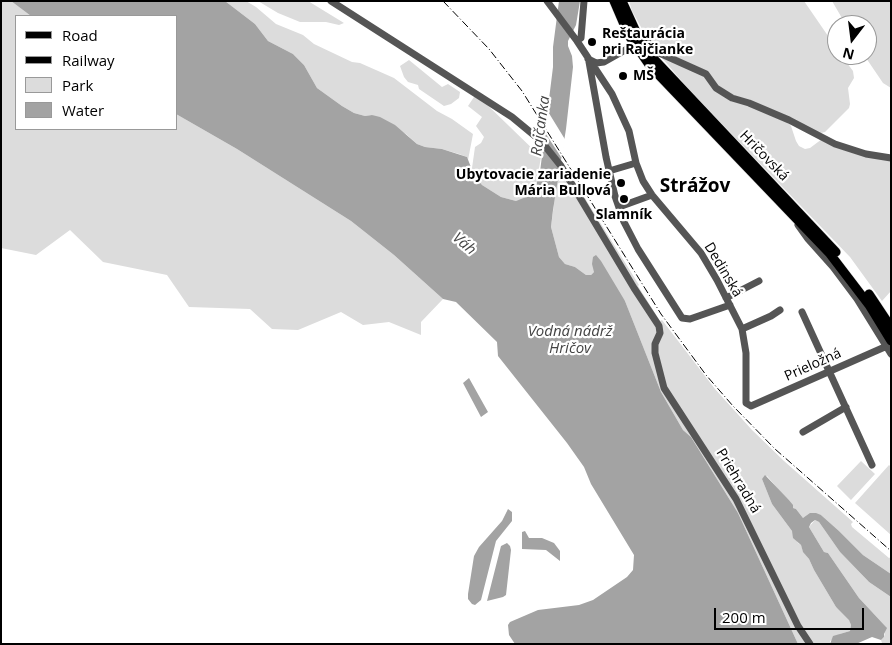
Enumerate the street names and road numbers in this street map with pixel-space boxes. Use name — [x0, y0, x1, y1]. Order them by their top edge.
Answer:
street label: Hričovská — [736, 127, 792, 185]
street label: Dedinská — [700, 240, 746, 300]
street label: Prieložná — [782, 345, 844, 385]
street label: Priehradná — [712, 446, 764, 516]

